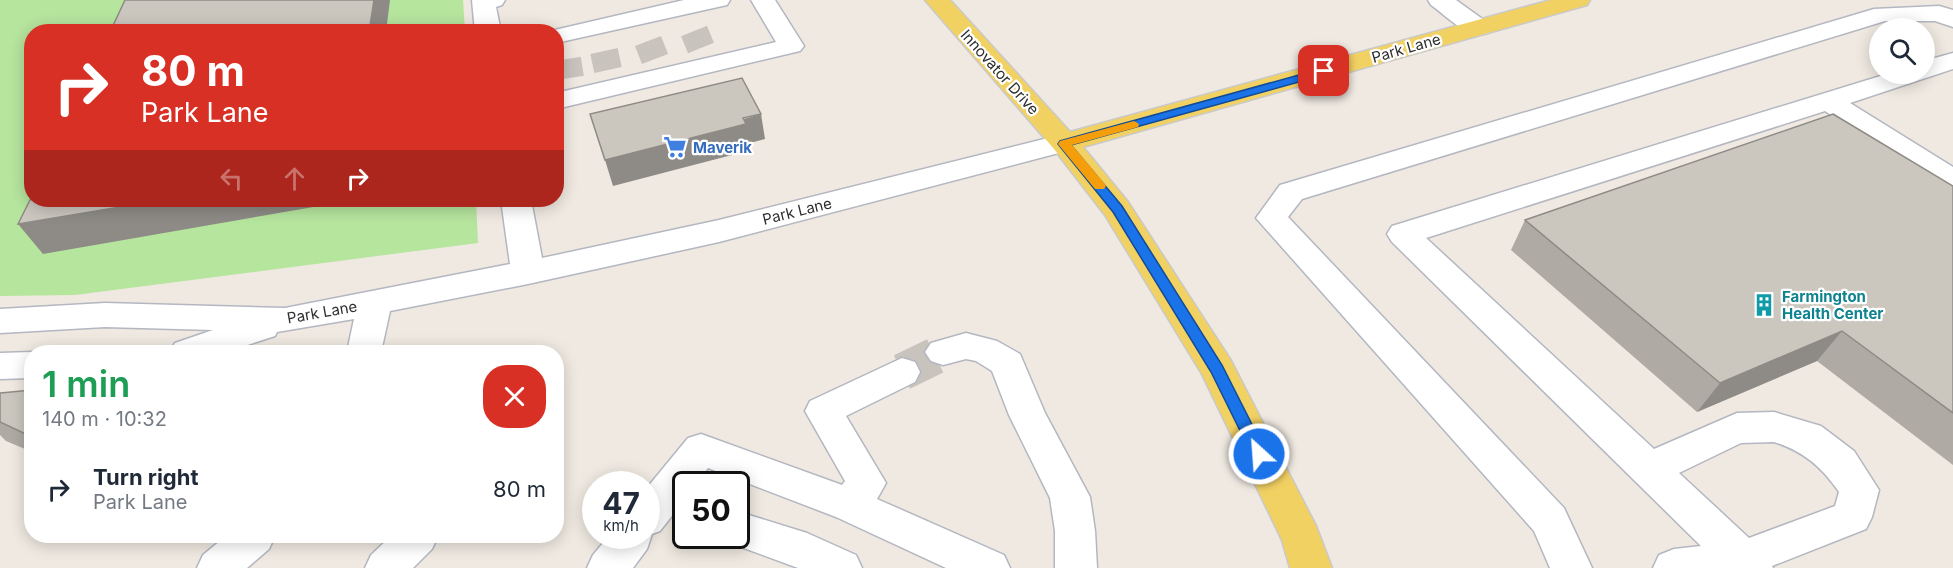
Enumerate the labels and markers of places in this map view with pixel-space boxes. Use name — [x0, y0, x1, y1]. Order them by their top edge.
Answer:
pin — [1298, 45, 1349, 96]
supermarket icon: Maverik — [662, 134, 688, 160]
place label: Maverik — [693, 138, 752, 157]
place label: Farmington Health Center — [1782, 287, 1883, 323]
building icon: Farmington Health Center — [1751, 292, 1777, 318]

